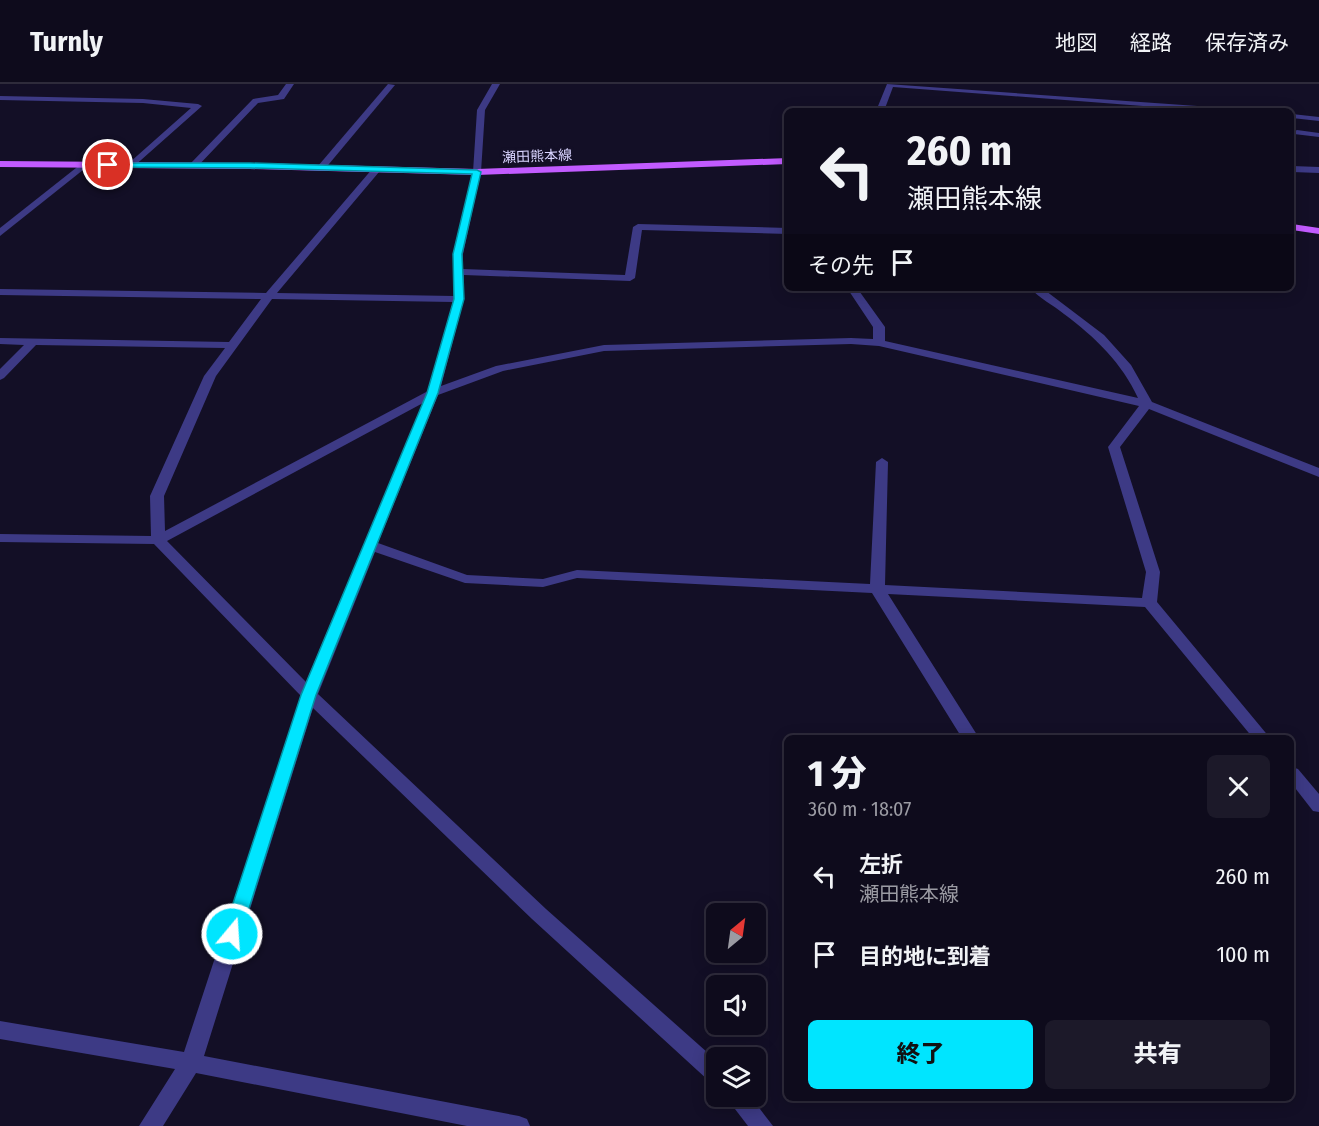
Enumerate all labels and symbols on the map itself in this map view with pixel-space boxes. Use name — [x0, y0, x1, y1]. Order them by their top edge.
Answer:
pin — [82, 139, 133, 190]
street label: 瀬田熊本線 — [502, 147, 572, 166]
position arrow — [200, 902, 264, 966]
north arrow — [706, 903, 766, 963]

